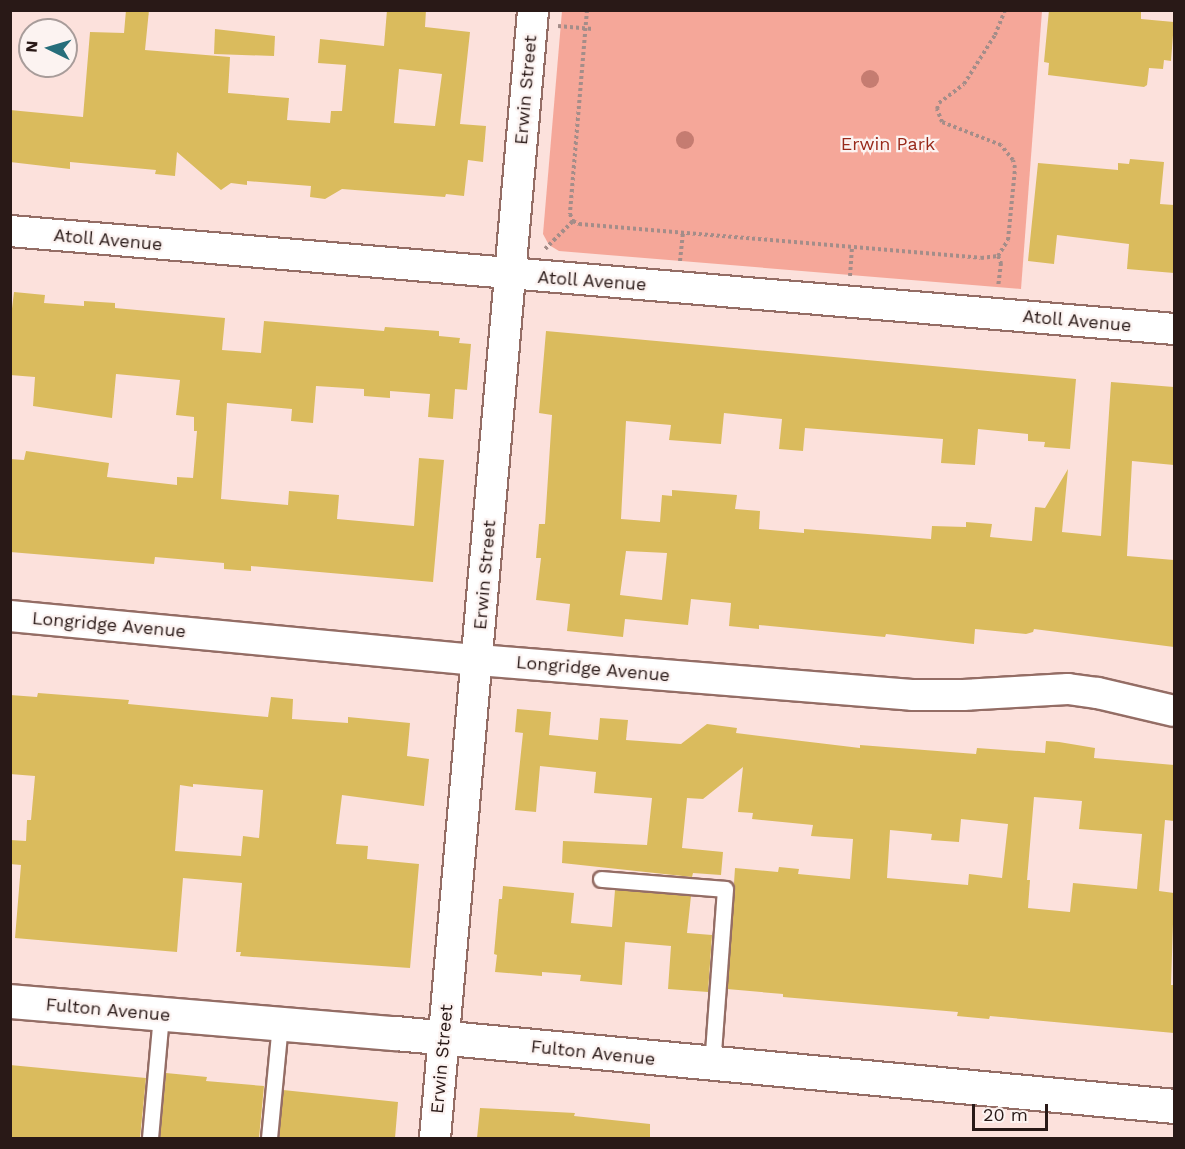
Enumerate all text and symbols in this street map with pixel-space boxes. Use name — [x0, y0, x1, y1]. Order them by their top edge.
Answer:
north arrow — [18, 18, 78, 78]
street label: Erwin Street — [510, 34, 542, 146]
text: N — [22, 40, 42, 53]
park label: Erwin Park — [841, 133, 935, 155]
street label: Atoll Avenue — [52, 224, 164, 256]
street label: Atoll Avenue — [536, 266, 648, 296]
street label: Atoll Avenue — [1021, 305, 1133, 337]
street label: Erwin Street — [469, 519, 501, 631]
street label: Longridge Avenue — [31, 607, 187, 643]
street label: Longridge Avenue — [515, 651, 671, 687]
street label: Fulton Avenue — [44, 994, 172, 1026]
street label: Erwin Street — [426, 1003, 458, 1115]
street label: Fulton Avenue — [529, 1036, 657, 1070]
scale bar — [975, 1092, 1052, 1130]
text: 20 m — [983, 1104, 1028, 1125]

